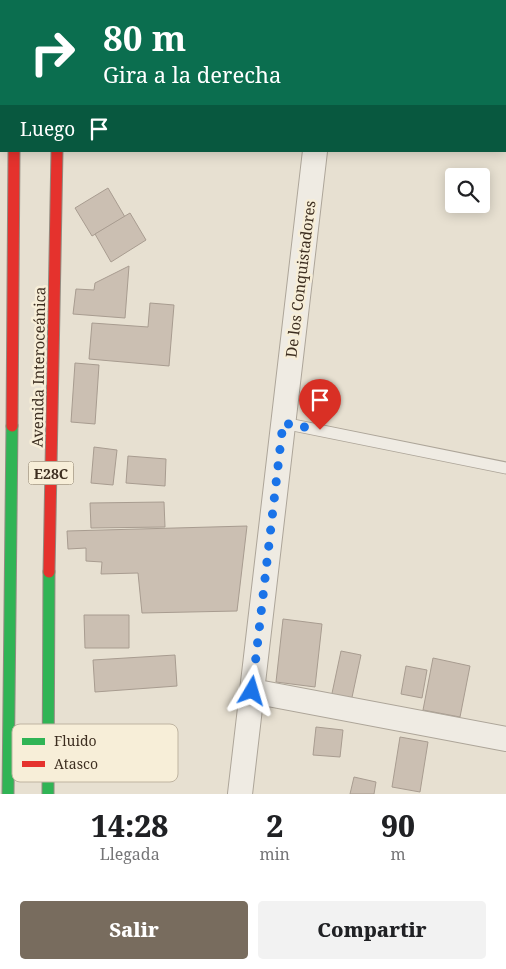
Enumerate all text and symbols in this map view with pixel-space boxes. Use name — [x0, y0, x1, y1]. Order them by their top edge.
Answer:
text: 80 m — [103, 14, 186, 61]
icon: right — [20, 20, 85, 85]
text: Gira a la derecha — [103, 59, 281, 89]
icon: arrive — [85, 115, 113, 143]
text: Luego — [20, 116, 75, 142]
map controls — [445, 168, 490, 213]
button: search — [445, 168, 490, 213]
street label: De los Conquistadores — [280, 199, 320, 359]
street label: Avenida Interoceánica — [27, 286, 49, 448]
pin — [299, 379, 341, 430]
icon: arrive — [306, 386, 334, 414]
road number: E28C — [28, 462, 74, 484]
position arrow — [225, 664, 277, 716]
legend — [12, 724, 178, 782]
text: Fluido — [54, 731, 97, 750]
text: Atasco — [54, 754, 98, 773]
text: 14:28 — [91, 805, 168, 846]
text: 2 — [266, 805, 283, 846]
text: 90 — [381, 805, 415, 846]
text: Llegada — [100, 843, 160, 865]
text: min — [259, 843, 290, 865]
text: m — [390, 843, 406, 865]
button: Salir — [20, 901, 248, 959]
button: Compartir — [258, 901, 486, 959]

